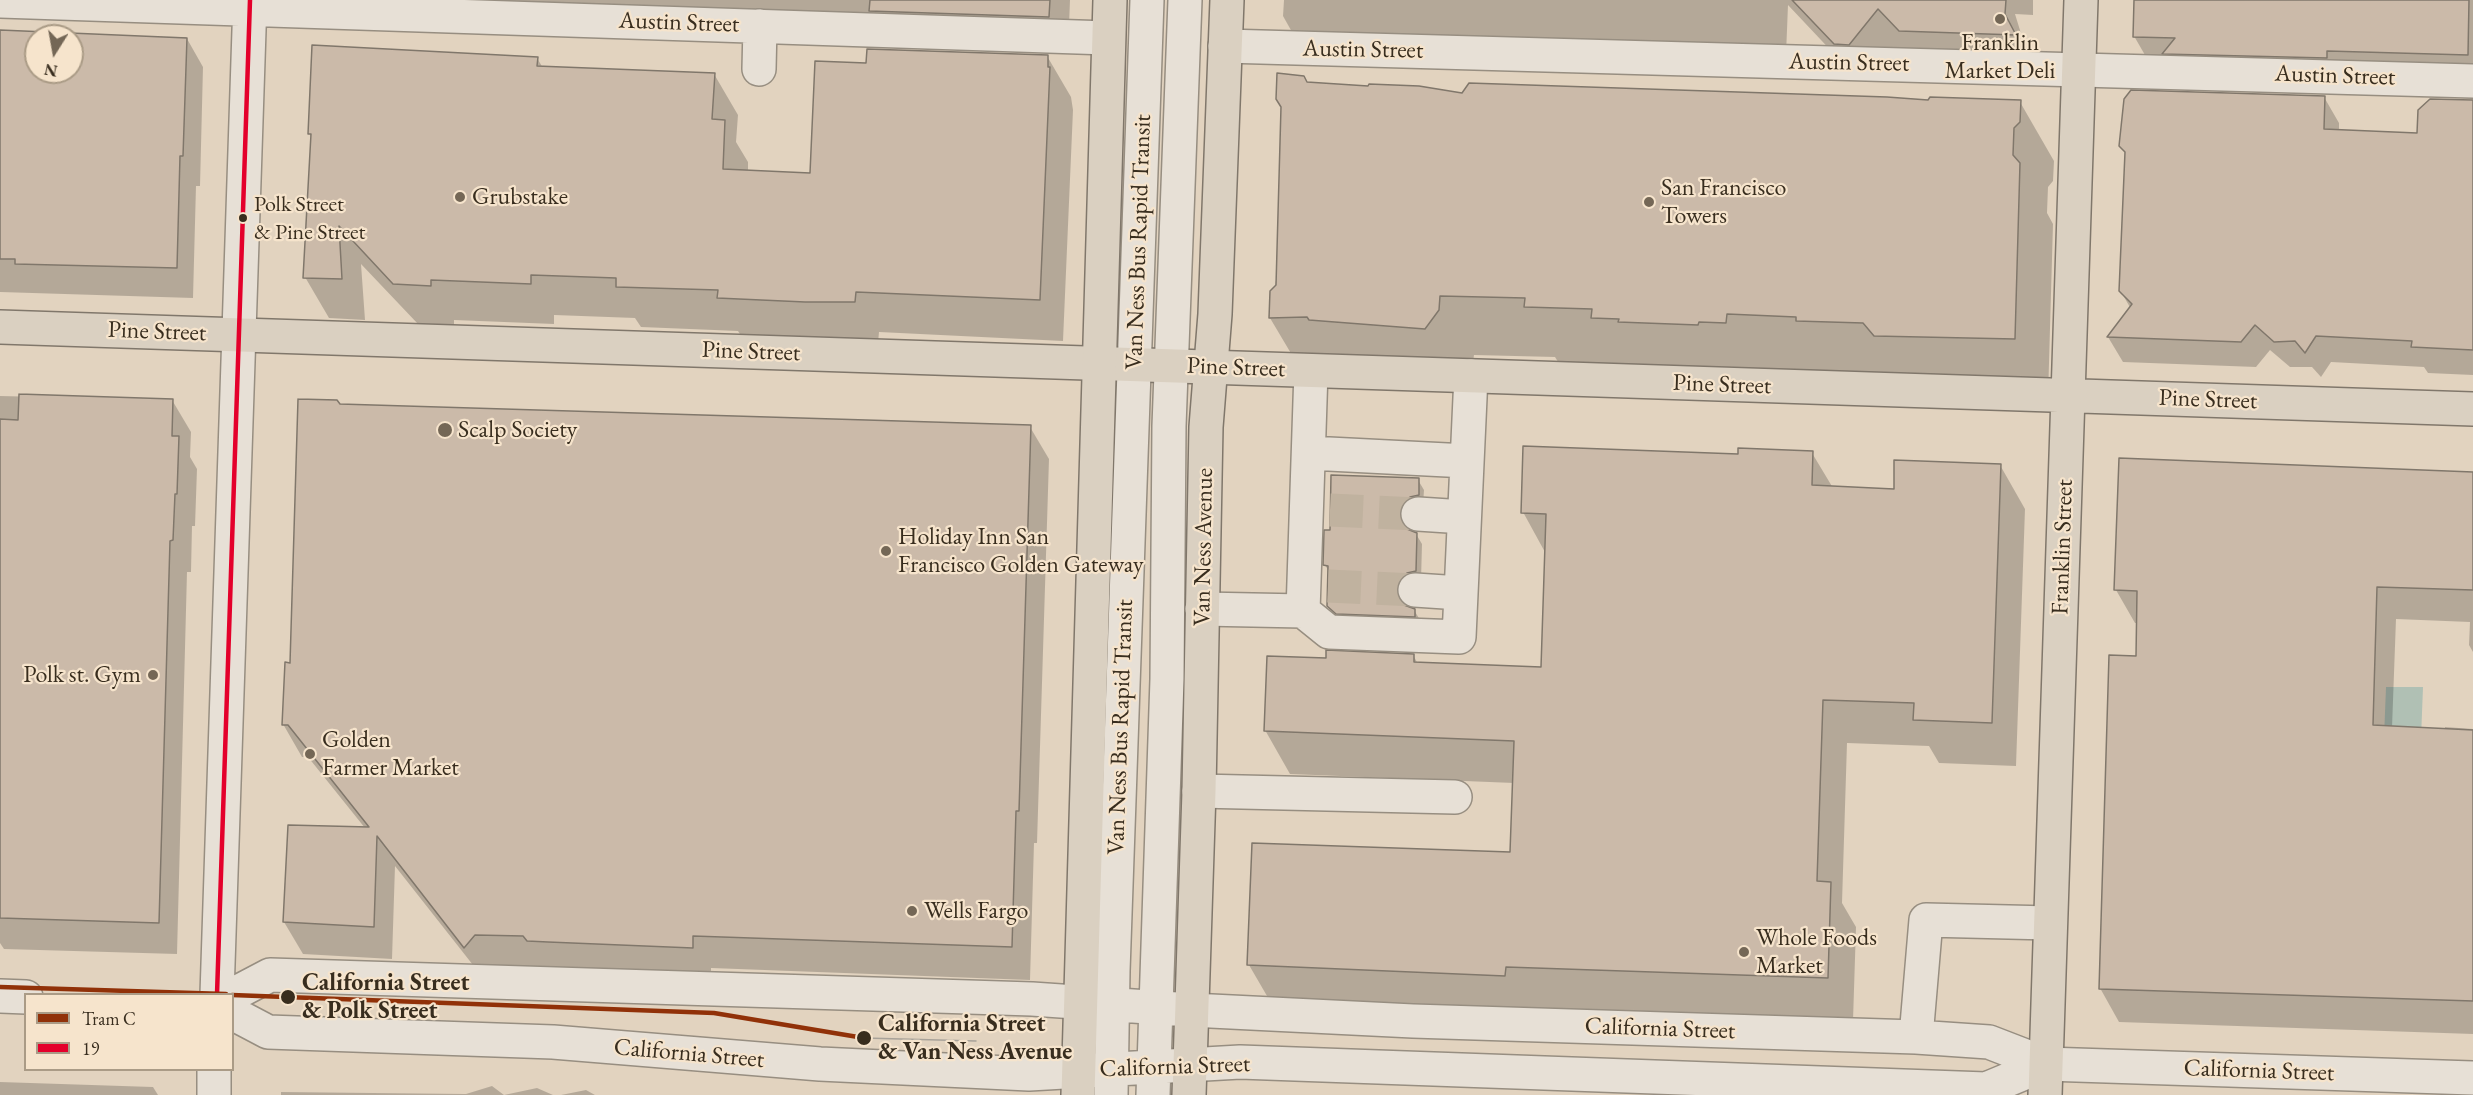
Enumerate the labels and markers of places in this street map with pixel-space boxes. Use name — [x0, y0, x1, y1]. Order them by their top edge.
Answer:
marker: Franklin Market Deli — [1993, 12, 2007, 26]
place label: Franklin Market Deli — [1945, 29, 2055, 85]
place label: San Francisco Towers — [1661, 174, 1786, 230]
place label: Grubstake — [472, 183, 568, 211]
marker: Grubstake — [453, 190, 467, 204]
place label: Polk Street & Pine Street — [254, 192, 365, 243]
marker: San Francisco Towers — [1642, 195, 1656, 209]
marker: Polk Street & Pine Street — [237, 212, 249, 224]
place label: Scalp Society — [458, 416, 577, 444]
marker: Scalp Society — [436, 421, 454, 439]
place label: Holiday Inn San Francisco Golden Gateway — [898, 523, 1144, 579]
marker: Holiday Inn San Francisco Golden Gateway — [879, 544, 893, 558]
place label: Polk st. Gym — [23, 661, 141, 689]
marker: Polk st. Gym — [146, 668, 160, 682]
place label: Golden Farmer Market — [322, 726, 459, 782]
marker: Golden Farmer Market — [303, 747, 317, 761]
place label: Wells Fargo — [924, 897, 1028, 925]
marker: Wells Fargo — [905, 904, 919, 918]
place label: Whole Foods Market — [1756, 924, 1877, 980]
marker: Whole Foods Market — [1737, 945, 1751, 959]
place label: California Street & Polk Street — [302, 969, 470, 1025]
marker: California Street & Polk Street — [279, 988, 297, 1006]
place label: California Street & Van Ness Avenue — [878, 1010, 1072, 1066]
marker: California Street & Van Ness Avenue — [855, 1029, 873, 1047]

